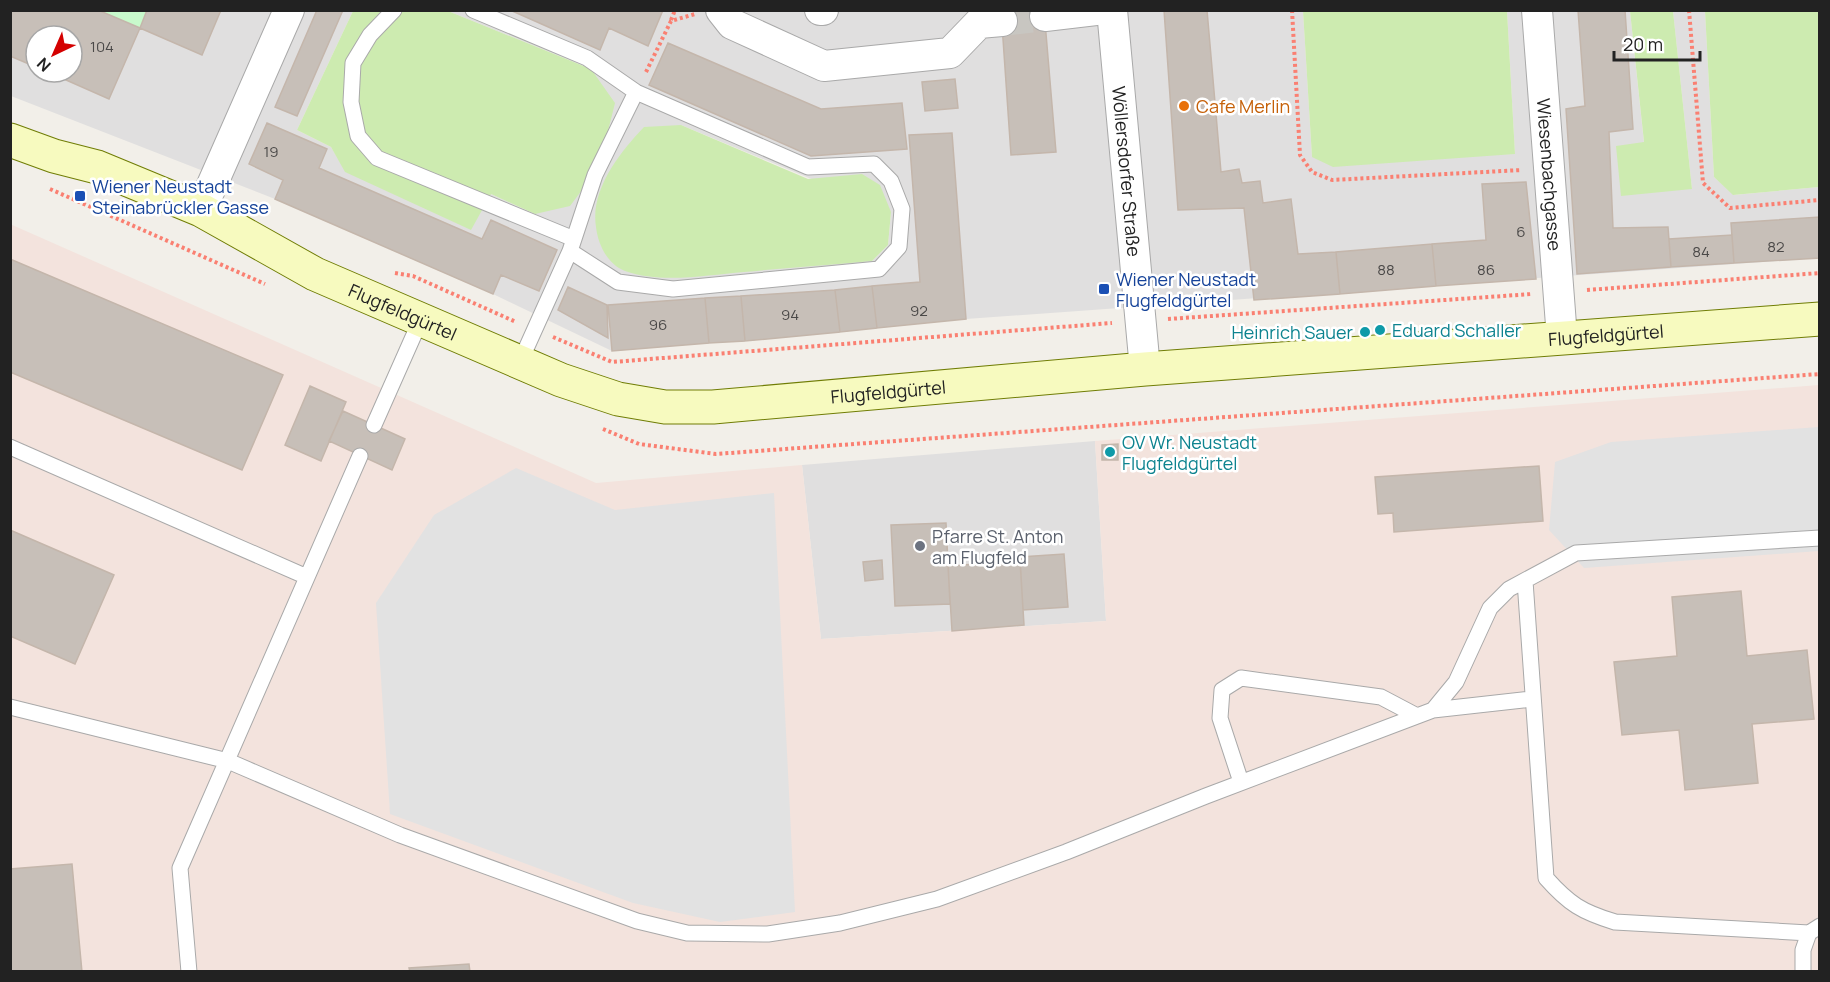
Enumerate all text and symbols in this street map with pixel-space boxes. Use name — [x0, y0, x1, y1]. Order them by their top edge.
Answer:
north arrow — [24, 24, 84, 84]
scale bar — [1614, 24, 1700, 62]
text: 20 m — [1623, 32, 1663, 56]
house number: 104 — [90, 36, 114, 57]
text: N — [32, 53, 55, 77]
street label: Wöllersdorfer Straße — [1107, 85, 1147, 258]
place label: Cafe Merlin — [1196, 94, 1290, 118]
street label: Wiesenbachgasse — [1532, 97, 1567, 252]
marker: Cafe Merlin — [1177, 99, 1191, 113]
house number: 19 — [263, 141, 279, 162]
place label: Wiener Neustadt Steinabrückler Gasse — [92, 174, 269, 219]
marker: Wiener Neustadt Steinabrückler Gasse — [73, 189, 87, 203]
house number: 6 — [1516, 221, 1526, 242]
house number: 82 — [1767, 236, 1785, 257]
house number: 84 — [1692, 241, 1710, 262]
house number: 88 — [1377, 259, 1395, 280]
house number: 86 — [1477, 259, 1495, 280]
place label: Wiener Neustadt Flugfeldgürtel — [1116, 267, 1256, 312]
street label: Flugfeldgürtel — [345, 278, 461, 346]
marker: Wiener Neustadt Flugfeldgürtel — [1097, 282, 1111, 296]
house number: 92 — [910, 300, 928, 321]
house number: 94 — [781, 304, 799, 325]
house number: 96 — [649, 314, 667, 335]
place label: Eduard Schaller — [1392, 318, 1522, 342]
street label: Flugfeldgürtel — [1547, 319, 1664, 351]
place label: Heinrich Sauer — [1232, 320, 1354, 344]
marker: Eduard Schaller — [1373, 323, 1387, 337]
marker: Heinrich Sauer — [1358, 325, 1372, 339]
street label: Flugfeldgürtel — [830, 375, 947, 409]
place label: OV Wr. Neustadt Flugfeldgürtel — [1122, 430, 1257, 475]
marker: OV Wr. Neustadt Flugfeldgürtel — [1103, 445, 1117, 459]
place label: Pfarre St. Anton am Flugfeld — [932, 524, 1063, 569]
marker: Pfarre St. Anton am Flugfeld — [913, 539, 927, 553]

